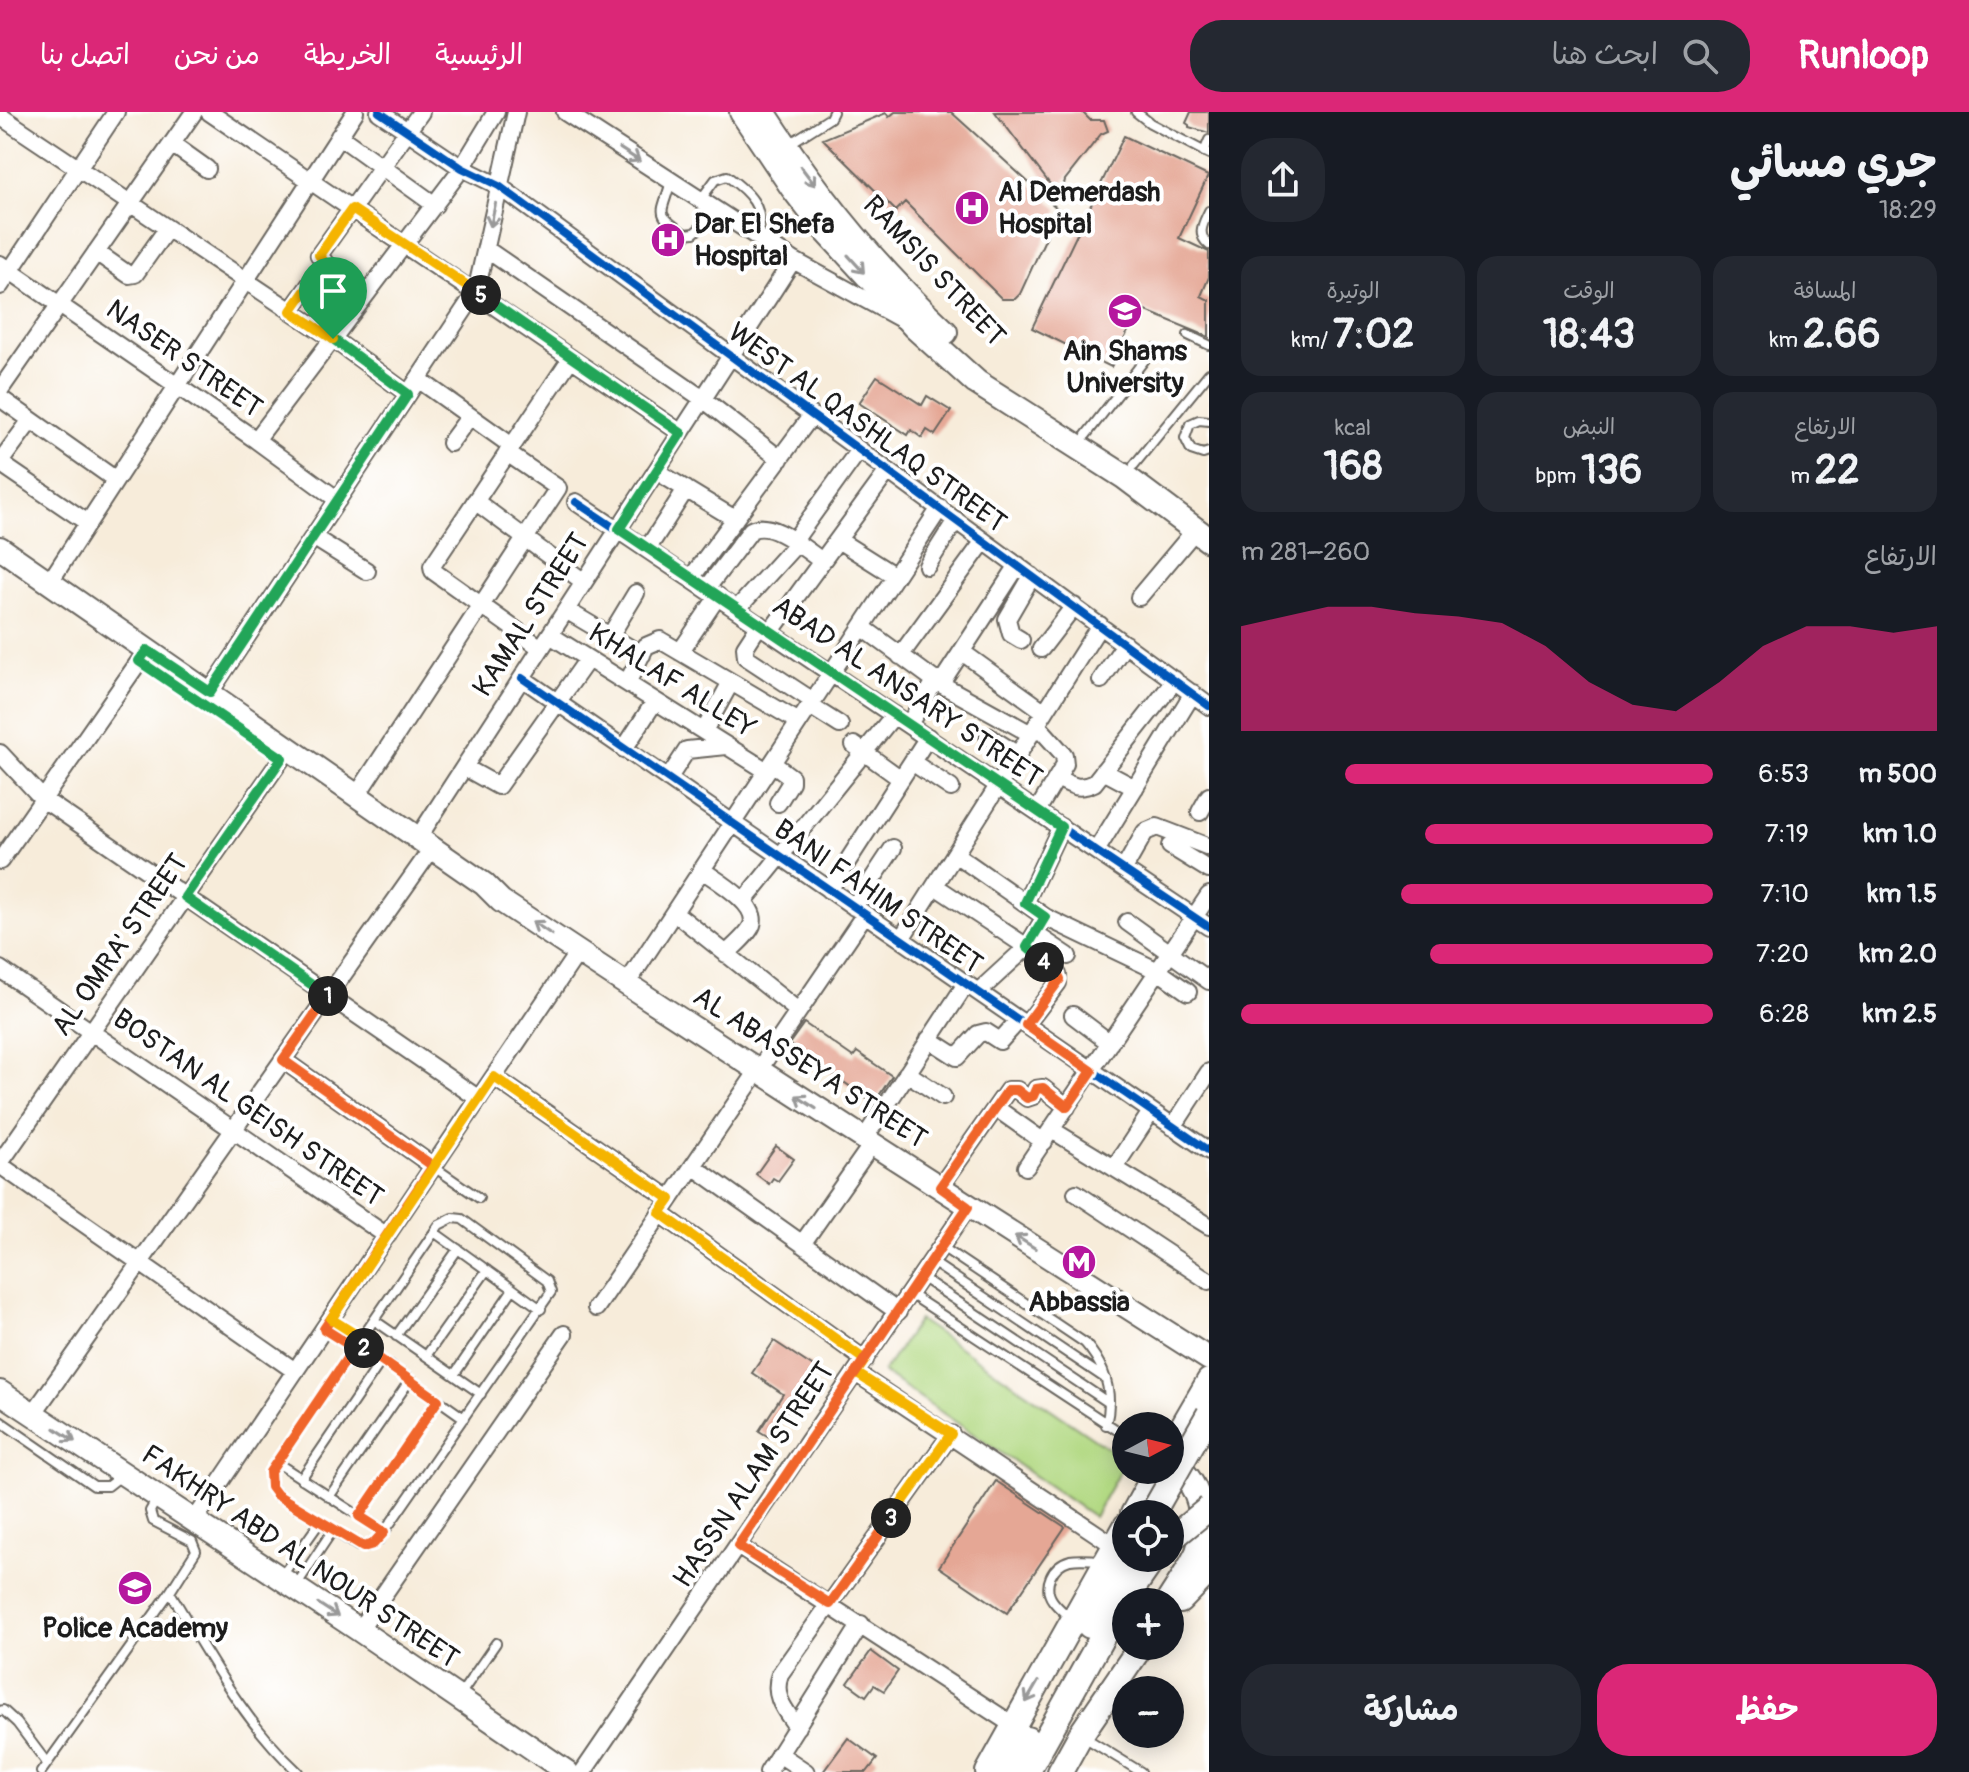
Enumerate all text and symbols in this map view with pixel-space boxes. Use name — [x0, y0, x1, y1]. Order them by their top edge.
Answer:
search box — [1190, 20, 1750, 92]
text: Runloop — [1798, 32, 1929, 80]
icon: search — [1678, 34, 1722, 78]
text: ابحث هنا — [1551, 36, 1658, 73]
text: اتصل بنا — [40, 38, 130, 73]
text: من نحن — [174, 38, 260, 73]
text: الخريطة — [304, 38, 391, 73]
text: الرئيسية — [435, 38, 523, 73]
text: جري مسائي — [1730, 136, 1937, 191]
button: share — [1241, 138, 1325, 222]
one-way arrow — [618, 147, 641, 163]
one-way arrow — [799, 165, 816, 186]
place label: Al Demerdash Hospital — [998, 175, 1161, 242]
street label: RAMSIS STREET — [855, 188, 1013, 354]
hospital icon: Al Demerdash Hospital — [953, 189, 991, 227]
text: 18:29 — [1879, 194, 1937, 226]
one-way arrow — [485, 202, 500, 228]
place label: Dar El Shefa Hospital — [694, 207, 834, 274]
hospital icon: Dar El Shefa Hospital — [649, 221, 687, 259]
one-way arrow — [846, 254, 864, 274]
pin — [299, 257, 367, 339]
icon: arrive — [311, 269, 355, 313]
pin: 5 — [461, 275, 501, 315]
text: الوتيرة — [1326, 277, 1380, 305]
text: الوقت — [1563, 277, 1615, 305]
text: المسافة — [1794, 277, 1856, 305]
text: 5 — [475, 281, 487, 309]
street label: NASER STREET — [99, 292, 269, 426]
school or university icon: Ain Shams University — [1106, 292, 1144, 330]
text: 7:02 — [1333, 310, 1414, 359]
text: 18:43 — [1543, 310, 1635, 359]
text: 2.66 — [1803, 310, 1881, 359]
street label: WEST AL QASHLAQ STREET — [721, 315, 1013, 541]
text: /km — [1292, 326, 1333, 354]
text: km — [1769, 326, 1803, 354]
place label: Ain Shams University — [1063, 334, 1188, 401]
text: النبض — [1563, 413, 1615, 441]
text: الارتفاع — [1794, 413, 1856, 441]
text: kcal — [1335, 414, 1371, 442]
text: 168 — [1323, 442, 1383, 491]
text: 136 — [1581, 446, 1642, 495]
text: 22 — [1815, 446, 1860, 495]
text: bpm — [1536, 462, 1581, 490]
text: m — [1790, 462, 1815, 490]
street label: KAMAL STREET — [465, 527, 597, 703]
text: 260–281 m — [1241, 536, 1370, 568]
text: الارتفاع — [1864, 541, 1937, 573]
street label: ABAD AL ANSARY STREET — [765, 589, 1049, 795]
street label: KHALAF ALLEY — [582, 616, 762, 746]
text: 6:53 — [1758, 758, 1809, 790]
text: 500 m — [1859, 758, 1937, 790]
street label: BANI FAHIM STREET — [767, 812, 989, 982]
text: 7:19 — [1765, 818, 1809, 850]
text: 1.0 km — [1864, 818, 1937, 850]
street label: AL OMRA' STREET — [44, 847, 196, 1043]
text: 7:10 — [1760, 878, 1809, 910]
text: 1.5 km — [1867, 878, 1937, 910]
one-way arrow — [532, 920, 554, 937]
text: 7:20 — [1756, 938, 1809, 970]
text: 2.0 km — [1859, 938, 1937, 970]
pin: 4 — [1024, 942, 1064, 982]
text: 4 — [1038, 948, 1050, 976]
pin: 1 — [308, 976, 348, 1016]
street label: AL ABASSEYA STREET — [686, 979, 934, 1157]
text: 1 — [324, 982, 332, 1010]
text: 6:28 — [1759, 998, 1809, 1030]
text: 2.5 km — [1863, 998, 1937, 1030]
street label: BOSTAN AL GEISH STREET — [106, 1001, 390, 1215]
one-way arrow — [796, 1093, 818, 1110]
one-way arrow — [1014, 1234, 1037, 1250]
metro station icon: Abbassia — [1060, 1243, 1098, 1281]
place label: Abbassia — [1028, 1285, 1130, 1320]
pin: 2 — [344, 1328, 384, 1368]
text: 2 — [358, 1334, 370, 1362]
street label: HASSN ALAM STREET — [665, 1356, 843, 1594]
north arrow — [1112, 1412, 1184, 1484]
map controls — [1112, 1412, 1184, 1748]
one-way arrow — [53, 1427, 76, 1443]
street label: FAKHRY ABD AL NOUR STREET — [135, 1438, 465, 1676]
pin: 3 — [871, 1498, 911, 1538]
button: locate — [1112, 1500, 1184, 1572]
text: 3 — [885, 1504, 897, 1532]
school or university icon: Police Academy — [116, 1569, 154, 1607]
button: + — [1112, 1588, 1184, 1660]
one-way arrow — [316, 1602, 339, 1618]
place label: Police Academy — [42, 1611, 228, 1646]
button: مشاركة — [1241, 1664, 1581, 1756]
button: حفظ — [1597, 1664, 1937, 1756]
button: − — [1112, 1676, 1184, 1748]
one-way arrow — [1024, 1679, 1039, 1703]

